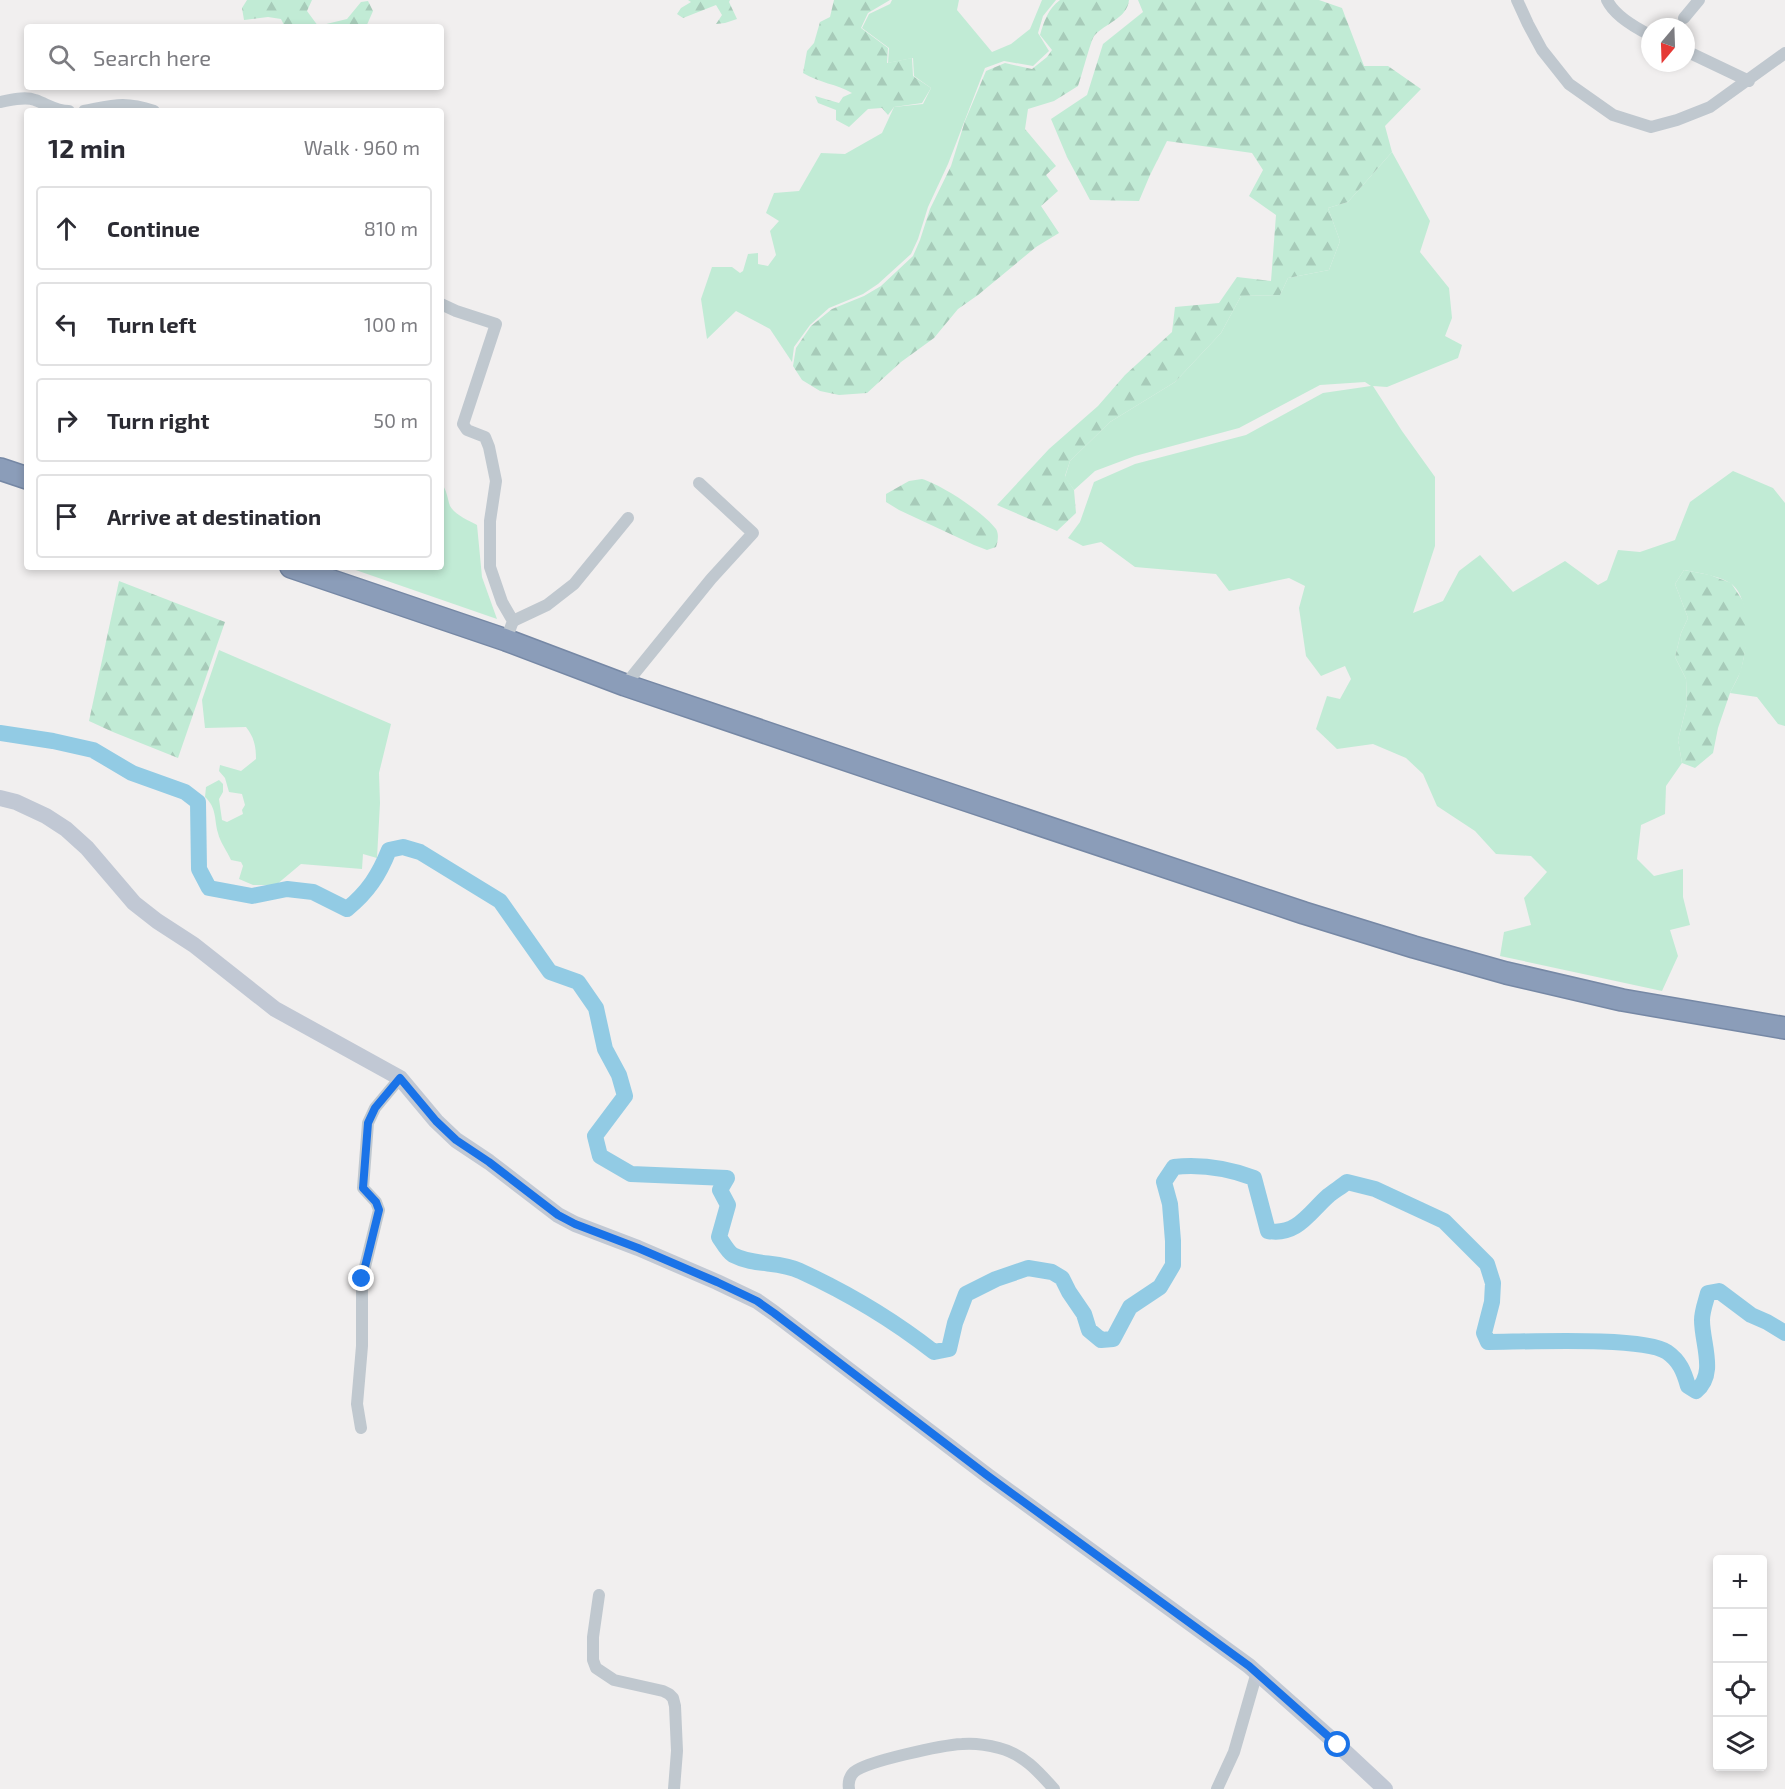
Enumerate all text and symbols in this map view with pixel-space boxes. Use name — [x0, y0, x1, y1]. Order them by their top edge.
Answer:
north arrow — [1641, 18, 1695, 72]
search box — [24, 24, 444, 90]
icon: search — [45, 41, 78, 74]
text: Search here — [93, 44, 211, 70]
text: 12 min — [48, 132, 126, 163]
text: Walk · 960 m — [304, 135, 420, 159]
icon: ahead — [50, 212, 83, 245]
text: Continue — [107, 215, 200, 241]
text: 810 m — [364, 216, 418, 240]
icon: left — [50, 308, 83, 341]
text: Turn left — [107, 311, 196, 337]
text: 100 m — [364, 312, 418, 336]
icon: right — [50, 404, 83, 437]
text: Turn right — [107, 407, 209, 433]
text: 50 m — [373, 408, 418, 432]
icon: arrive — [50, 500, 83, 533]
text: Arrive at destination — [107, 503, 321, 529]
route end — [348, 1265, 374, 1291]
map controls — [1713, 1555, 1767, 1771]
button: + — [1713, 1555, 1767, 1609]
button: − — [1713, 1609, 1767, 1663]
button: locate — [1713, 1663, 1767, 1717]
button: layers — [1713, 1717, 1767, 1771]
route start — [1324, 1731, 1350, 1757]

